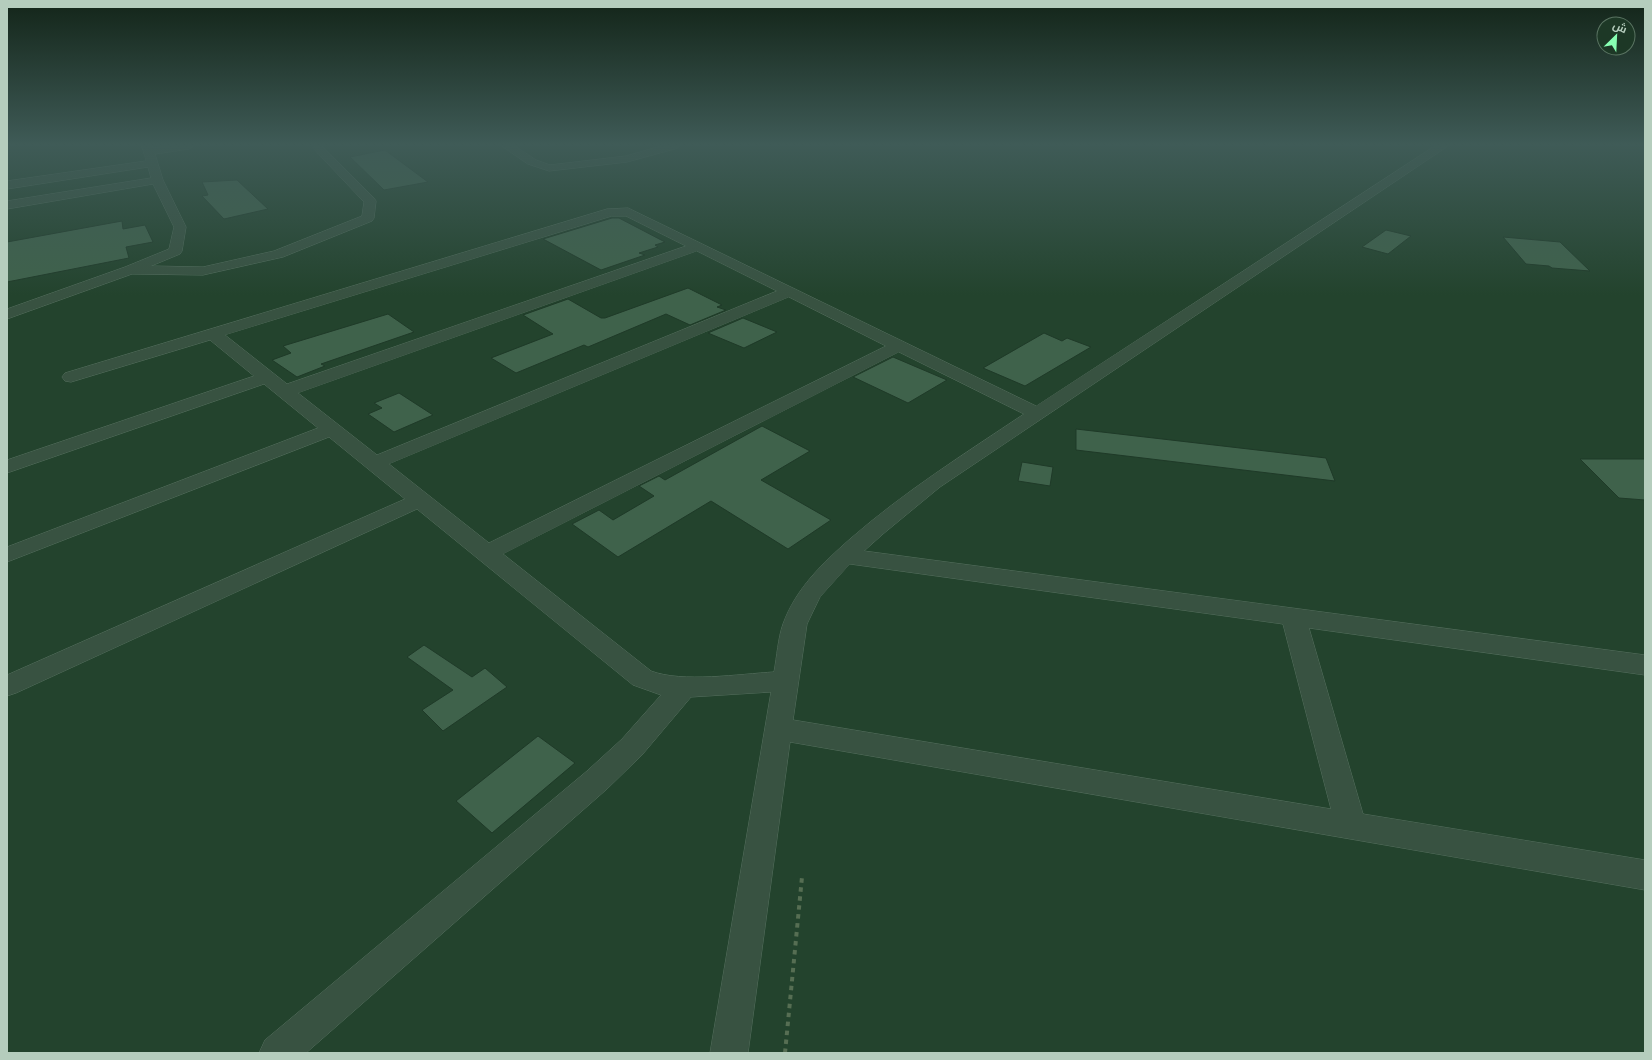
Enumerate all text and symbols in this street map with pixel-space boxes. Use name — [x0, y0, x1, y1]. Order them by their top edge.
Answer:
north arrow — [1596, 16, 1636, 56]
text: ش — [1610, 18, 1629, 37]

